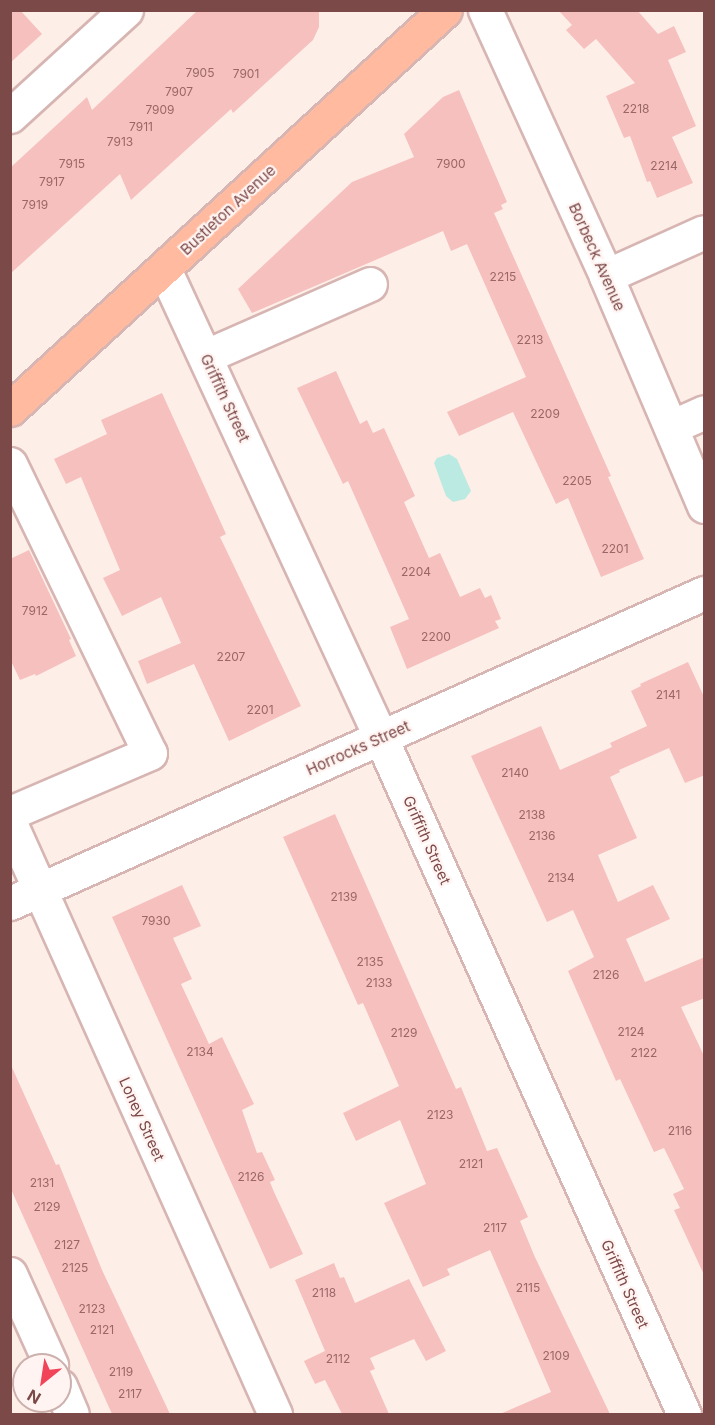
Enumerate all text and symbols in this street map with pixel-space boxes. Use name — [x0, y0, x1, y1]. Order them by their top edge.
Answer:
house number: 7905 — [186, 66, 214, 80]
house number: 7901 — [233, 67, 259, 81]
house number: 7907 — [165, 85, 193, 99]
house number: 2218 — [623, 102, 649, 116]
house number: 7909 — [145, 103, 175, 117]
house number: 7911 — [129, 120, 153, 134]
house number: 7913 — [107, 135, 133, 149]
house number: 7915 — [59, 157, 85, 171]
house number: 7900 — [436, 157, 466, 171]
house number: 2214 — [650, 159, 678, 173]
street label: Bustleton Avenue — [177, 161, 279, 259]
house number: 7917 — [39, 175, 65, 189]
house number: 7919 — [22, 198, 48, 212]
street label: Borbeck Avenue — [565, 200, 629, 314]
house number: 2215 — [490, 270, 516, 284]
house number: 2213 — [517, 333, 543, 347]
street label: Griffith Street — [197, 351, 253, 445]
house number: 2209 — [530, 407, 560, 421]
house number: 2205 — [562, 474, 592, 488]
house number: 2201 — [601, 542, 629, 556]
house number: 2204 — [401, 565, 431, 579]
house number: 7912 — [22, 604, 48, 618]
house number: 2200 — [421, 630, 451, 644]
house number: 2207 — [217, 650, 245, 664]
house number: 2141 — [656, 688, 680, 702]
house number: 2201 — [246, 703, 274, 717]
street label: Horrocks Street — [303, 717, 413, 779]
house number: 2140 — [501, 766, 529, 780]
street label: Griffith Street — [399, 793, 455, 887]
house number: 2138 — [518, 808, 546, 822]
house number: 2136 — [528, 829, 556, 843]
house number: 2134 — [547, 871, 575, 885]
house number: 2139 — [330, 890, 358, 904]
house number: 7930 — [141, 914, 171, 928]
house number: 2135 — [357, 955, 383, 969]
house number: 2126 — [593, 968, 619, 982]
house number: 2133 — [365, 976, 393, 990]
house number: 2124 — [617, 1025, 645, 1039]
house number: 2129 — [391, 1026, 417, 1040]
house number: 2134 — [186, 1045, 214, 1059]
house number: 2122 — [631, 1046, 657, 1060]
street label: Loney Street — [116, 1074, 168, 1164]
house number: 2123 — [427, 1108, 453, 1122]
house number: 2116 — [668, 1124, 692, 1138]
house number: 2121 — [459, 1157, 483, 1171]
house number: 2126 — [238, 1170, 264, 1184]
house number: 2131 — [30, 1176, 54, 1190]
house number: 2129 — [34, 1200, 60, 1214]
house number: 2117 — [483, 1221, 507, 1235]
street label: Griffith Street — [597, 1237, 653, 1331]
house number: 2127 — [54, 1238, 80, 1252]
house number: 2125 — [62, 1261, 88, 1275]
house number: 2115 — [516, 1281, 540, 1295]
house number: 2118 — [312, 1286, 336, 1300]
house number: 2123 — [79, 1302, 105, 1316]
house number: 2121 — [90, 1323, 114, 1337]
house number: 2109 — [542, 1349, 570, 1363]
house number: 2112 — [326, 1352, 350, 1366]
north arrow — [12, 1353, 72, 1413]
house number: 2119 — [109, 1365, 133, 1379]
text: N — [24, 1385, 44, 1409]
house number: 2117 — [118, 1387, 142, 1401]

